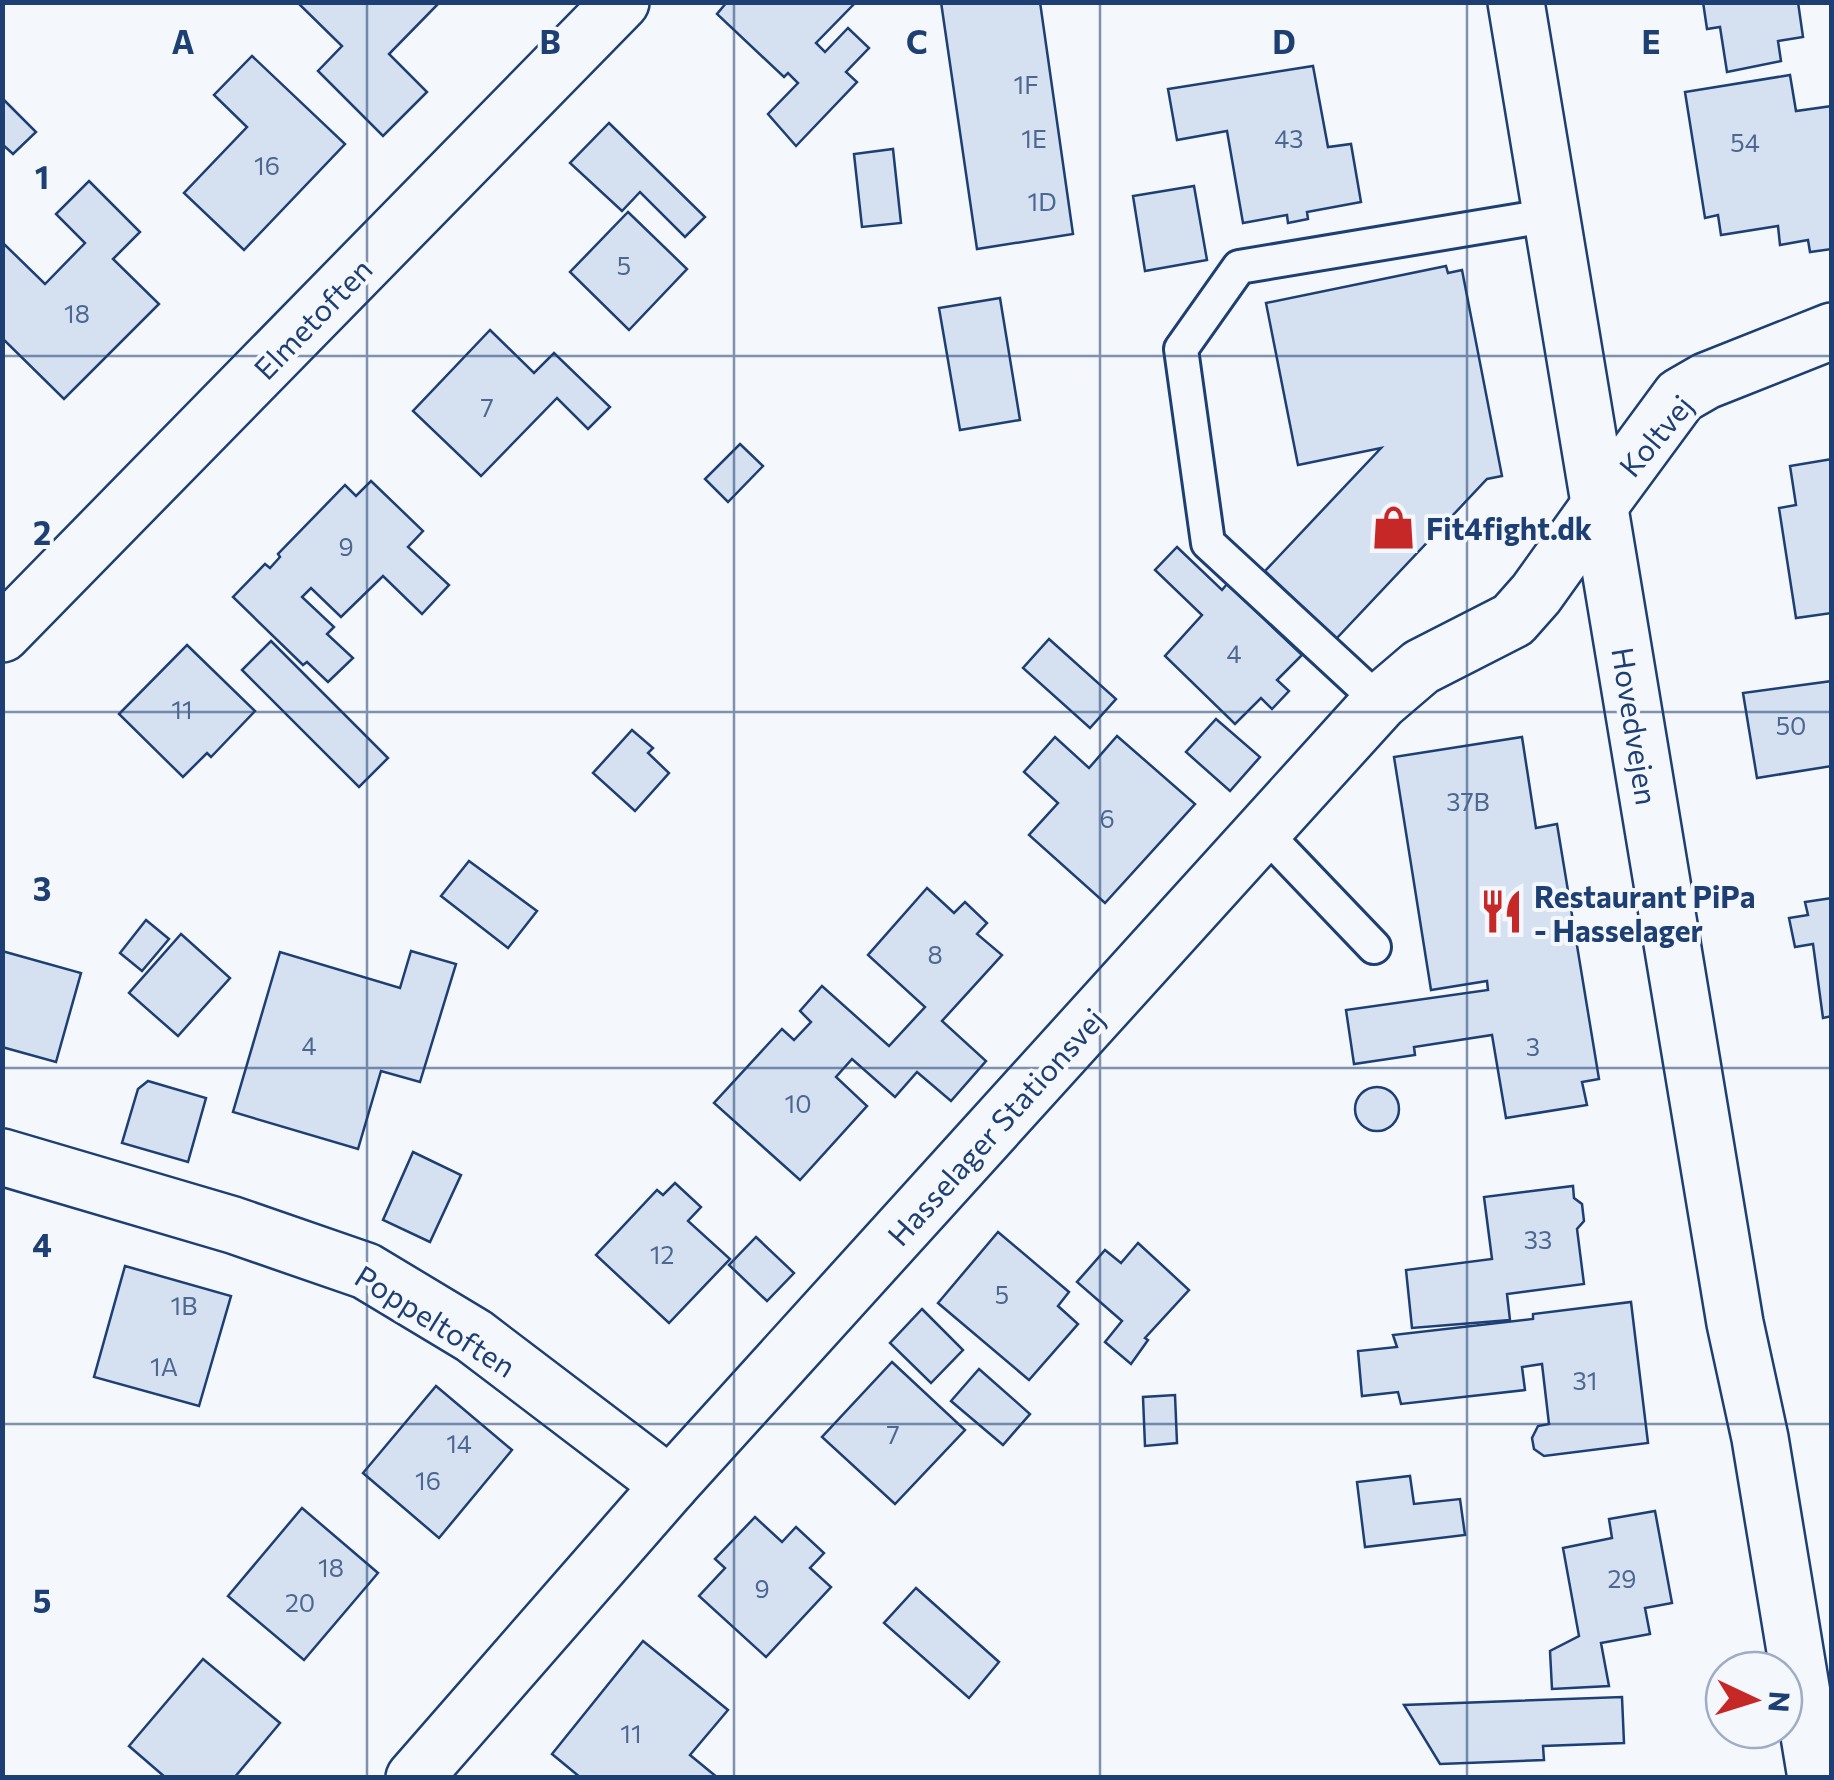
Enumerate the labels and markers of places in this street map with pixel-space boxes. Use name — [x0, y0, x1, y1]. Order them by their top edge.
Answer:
shop icon: Fit4fight.dk — [1369, 503, 1417, 551]
place label: Fit4fight.dk — [1426, 509, 1592, 546]
place label: Restaurant PiPa - Hasselager — [1534, 877, 1756, 948]
restaurant icon: Restaurant PiPa - Hasselager — [1477, 888, 1525, 936]

